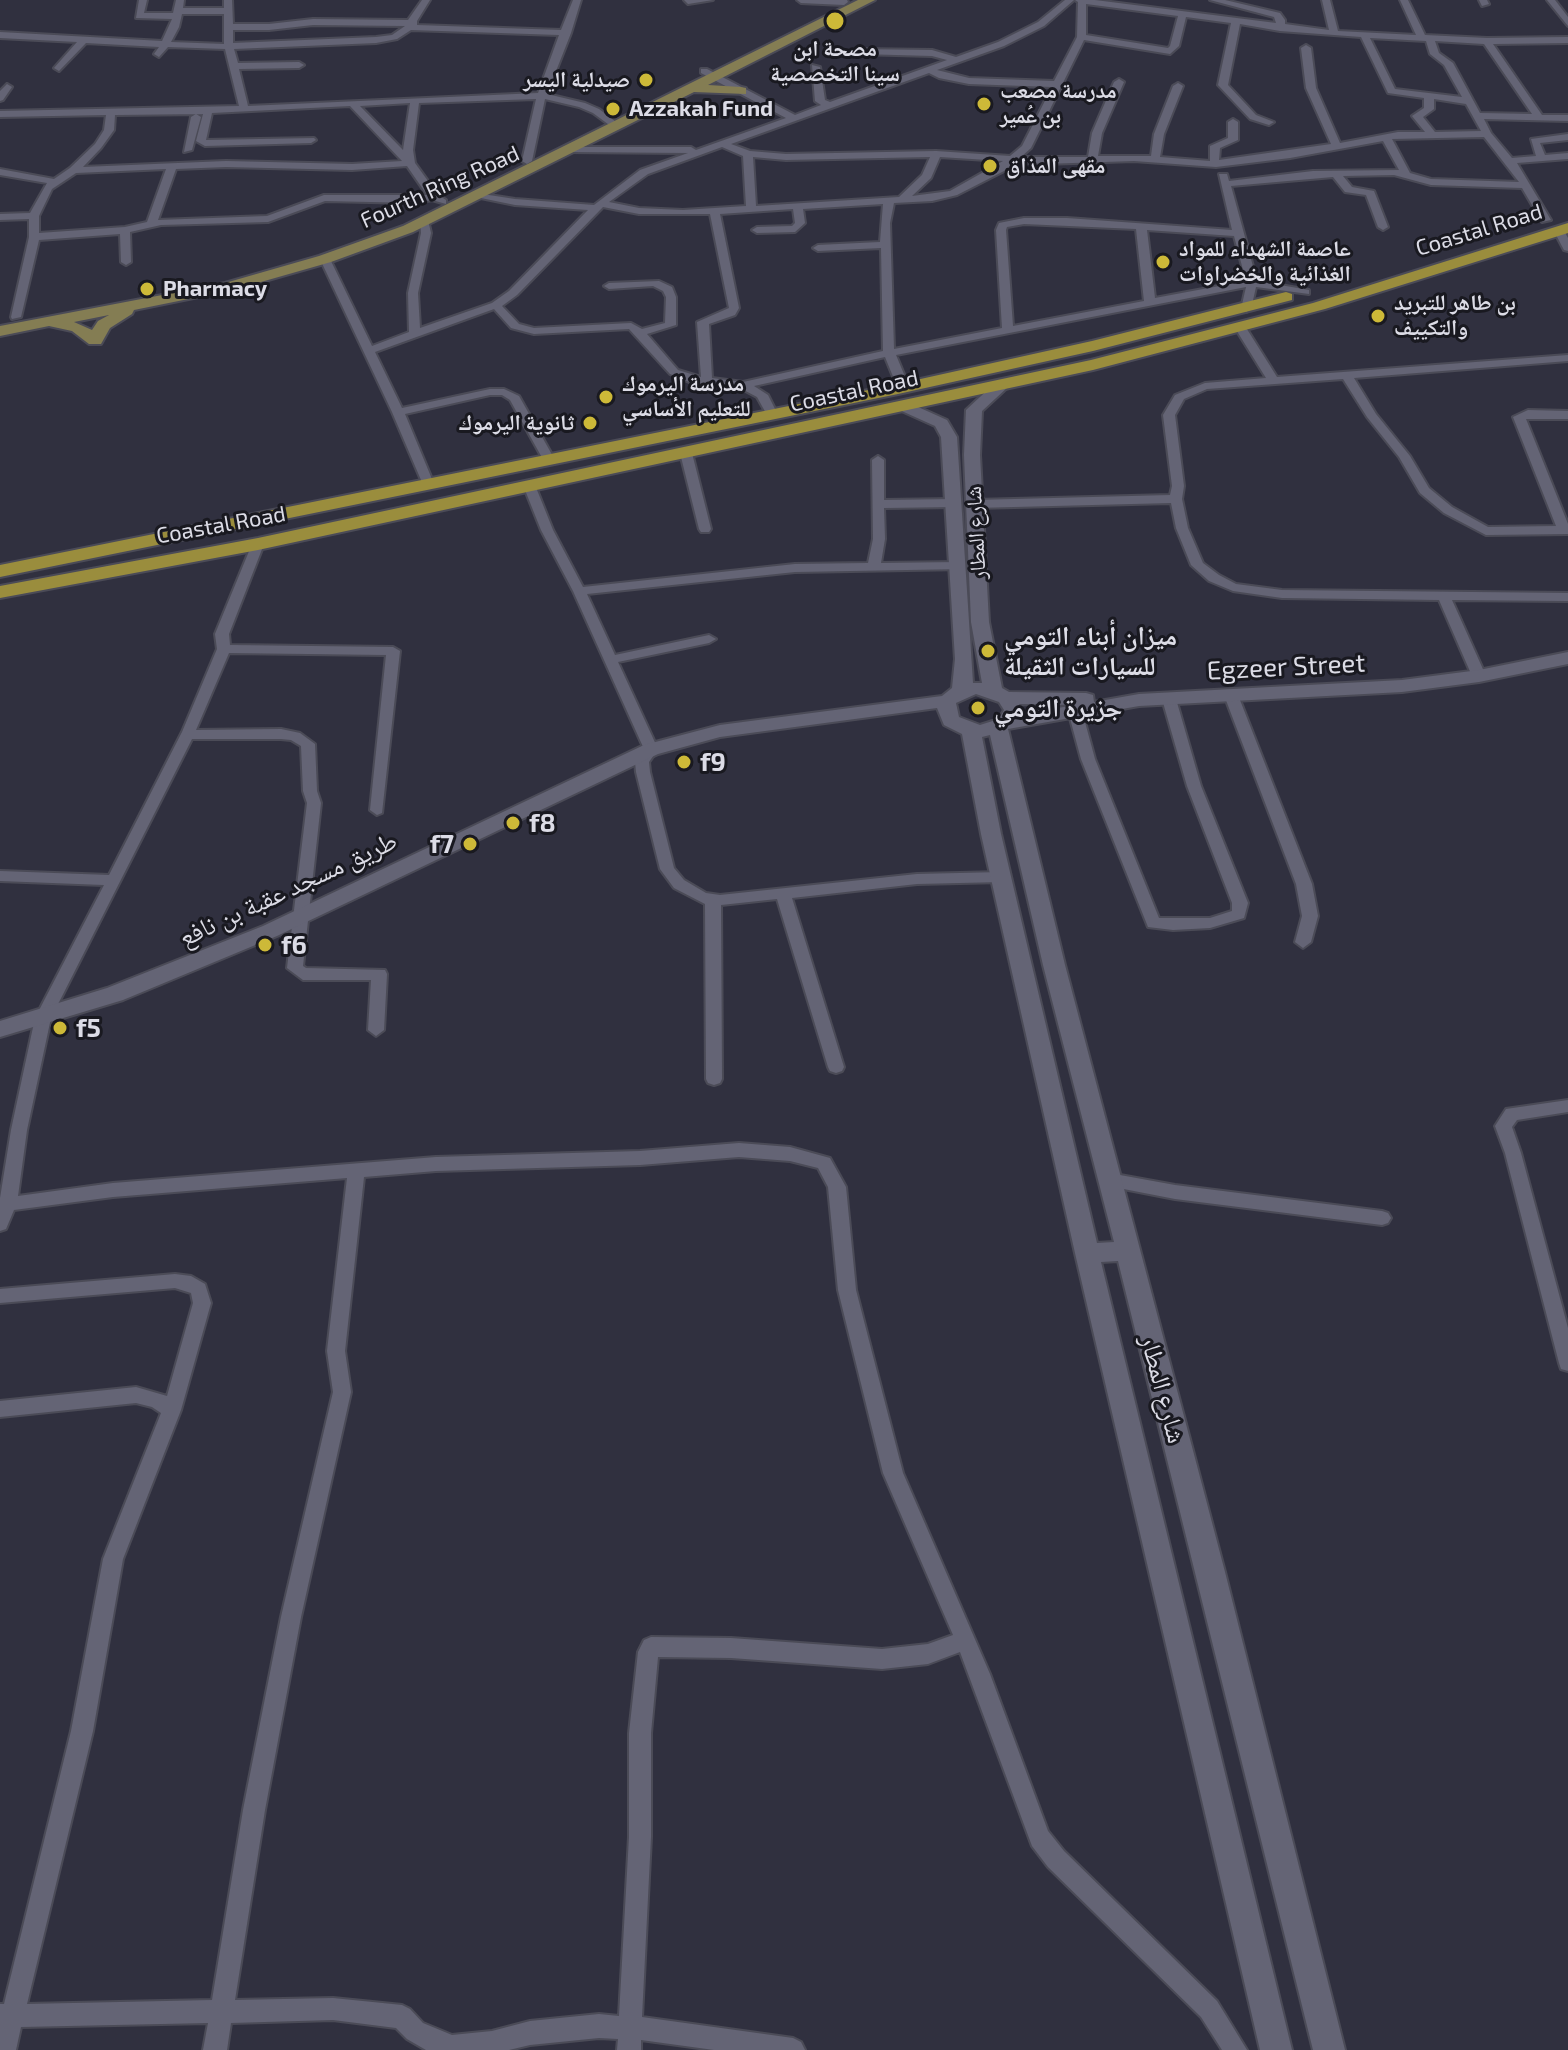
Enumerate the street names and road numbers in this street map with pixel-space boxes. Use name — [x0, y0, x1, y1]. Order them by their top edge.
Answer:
street label: Fourth Ring Road — [356, 140, 524, 234]
street label: Coastal Road — [1413, 198, 1545, 262]
street label: Coastal Road — [787, 364, 921, 418]
street label: شارع المطار — [960, 486, 992, 580]
street label: Coastal Road — [154, 501, 288, 549]
street label: Egzeer Street — [1206, 647, 1366, 687]
street label: طريق مسجد عقبة بن نافع — [174, 825, 402, 953]
street label: شارع المطار — [1134, 1332, 1192, 1446]

